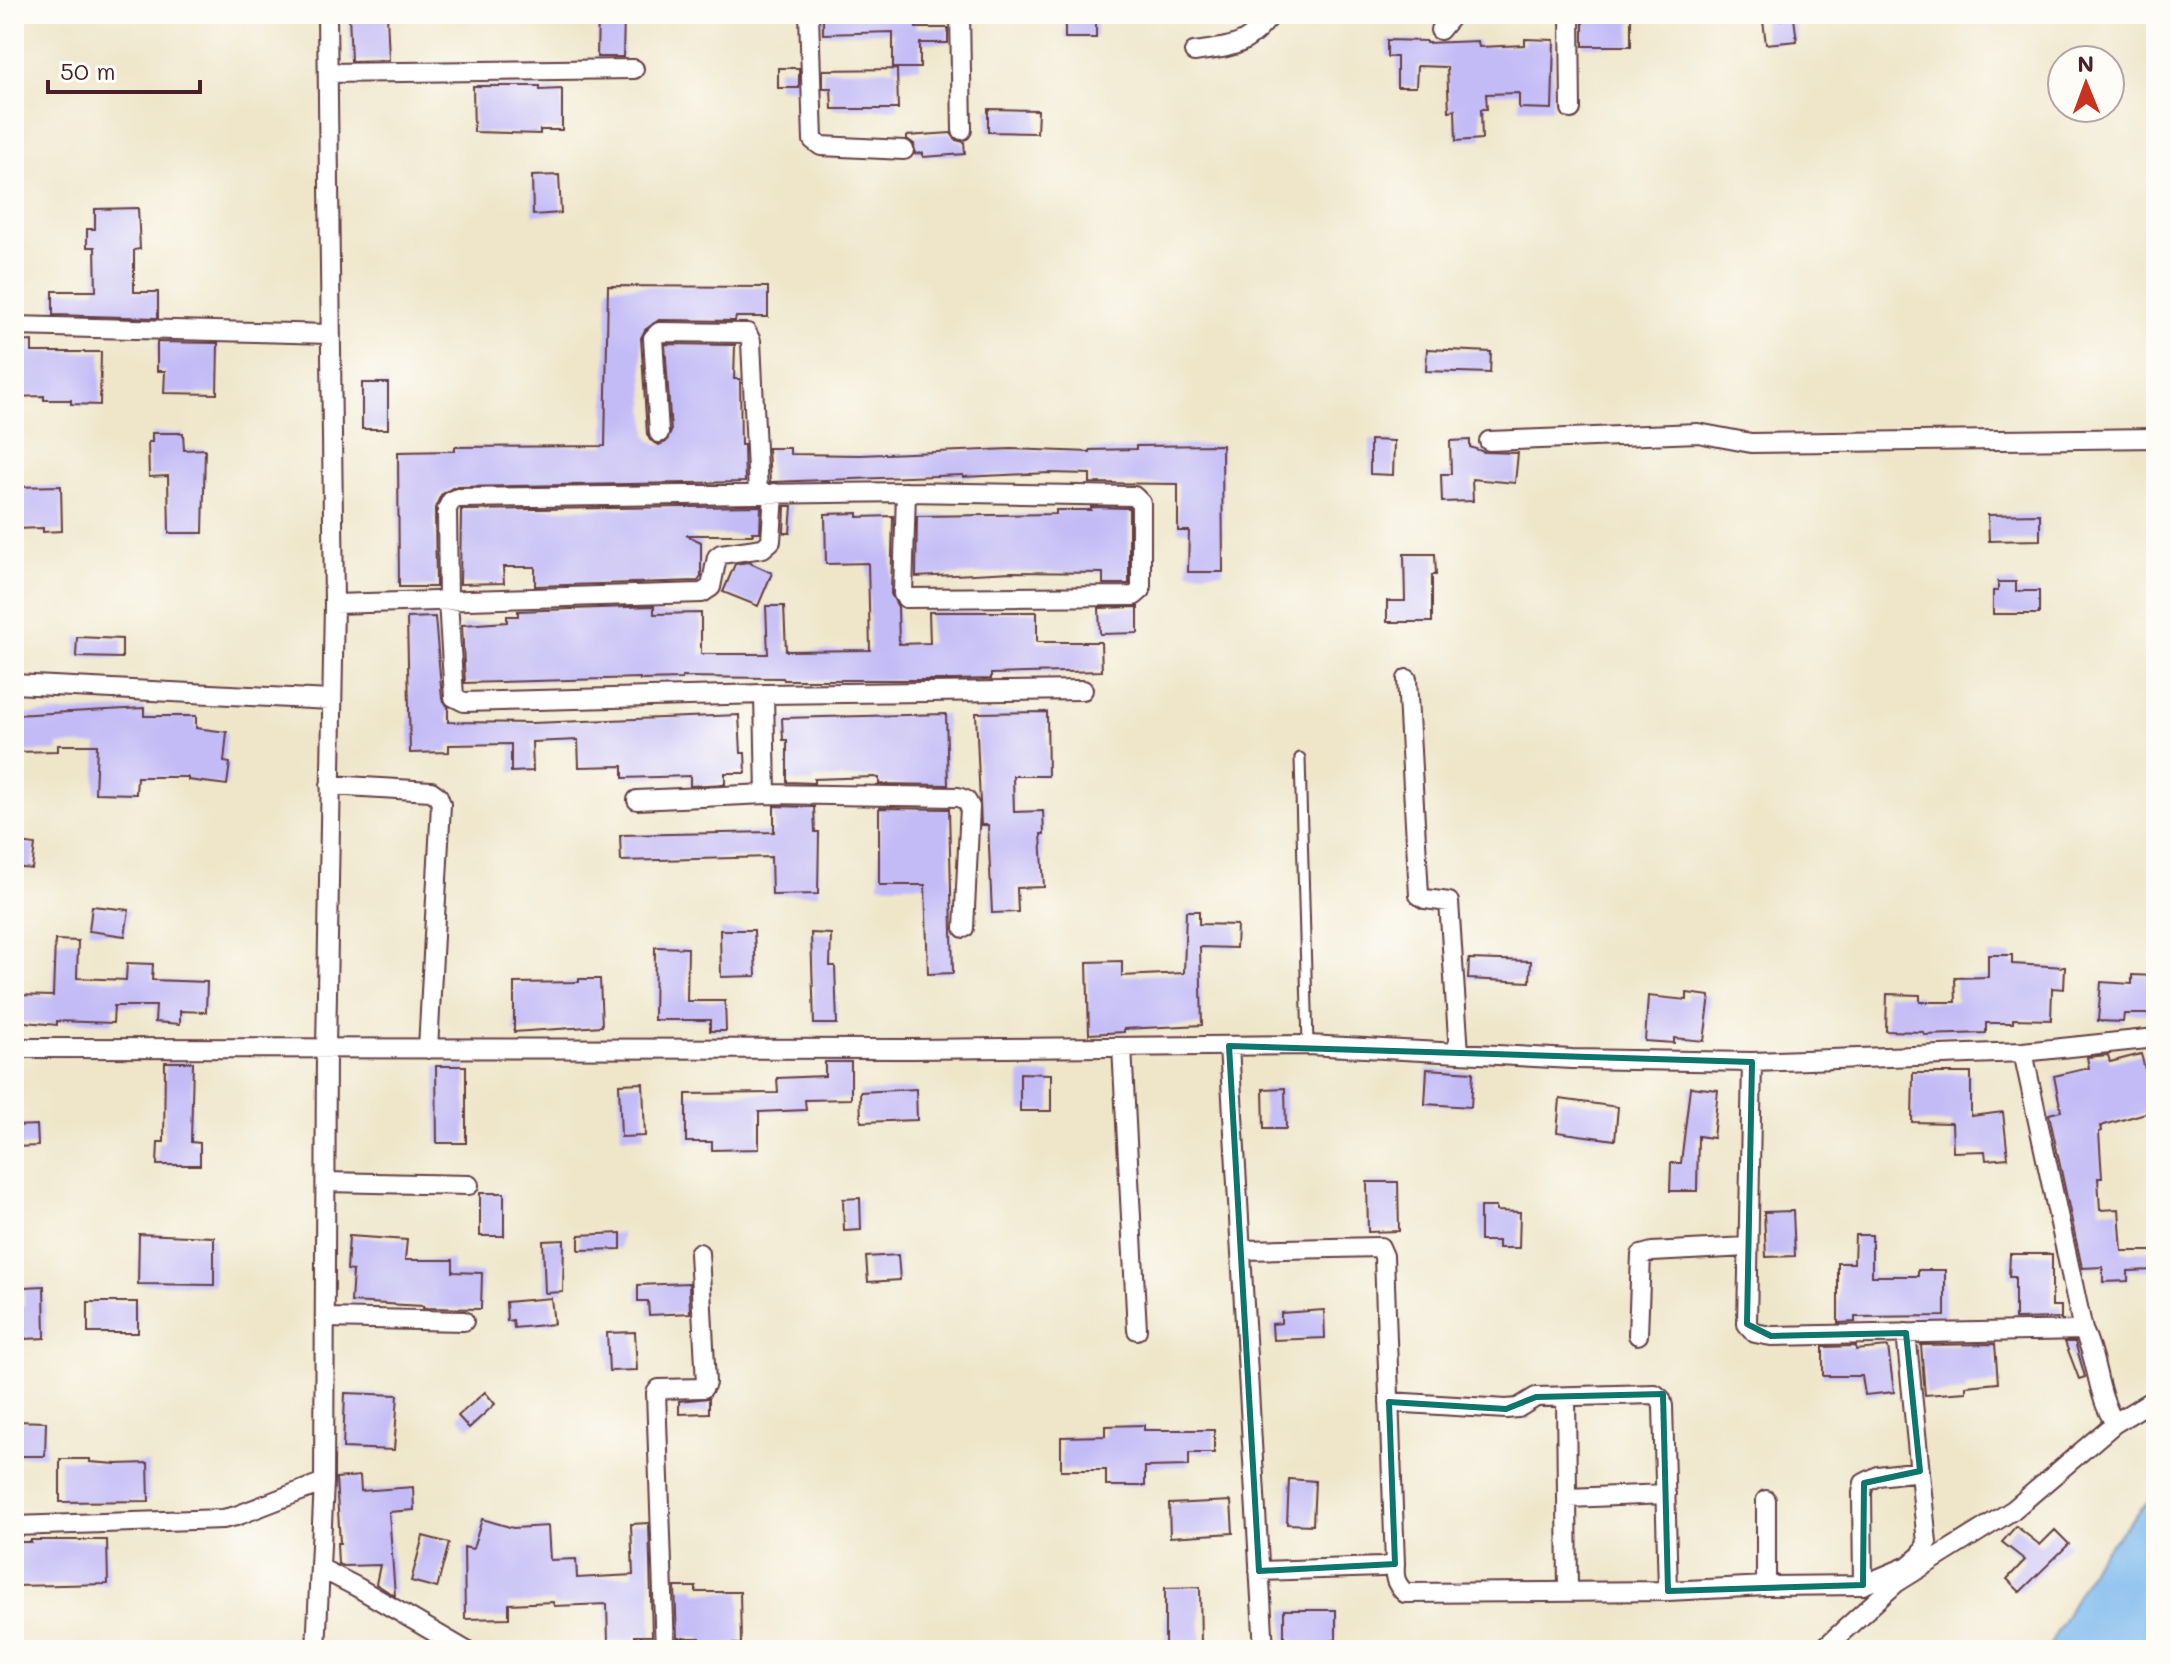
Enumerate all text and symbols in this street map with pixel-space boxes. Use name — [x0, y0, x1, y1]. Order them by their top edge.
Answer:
scale bar — [48, 44, 200, 94]
north arrow — [2046, 44, 2126, 124]
text: N — [2077, 49, 2094, 78]
text: 50 m — [60, 55, 116, 86]

